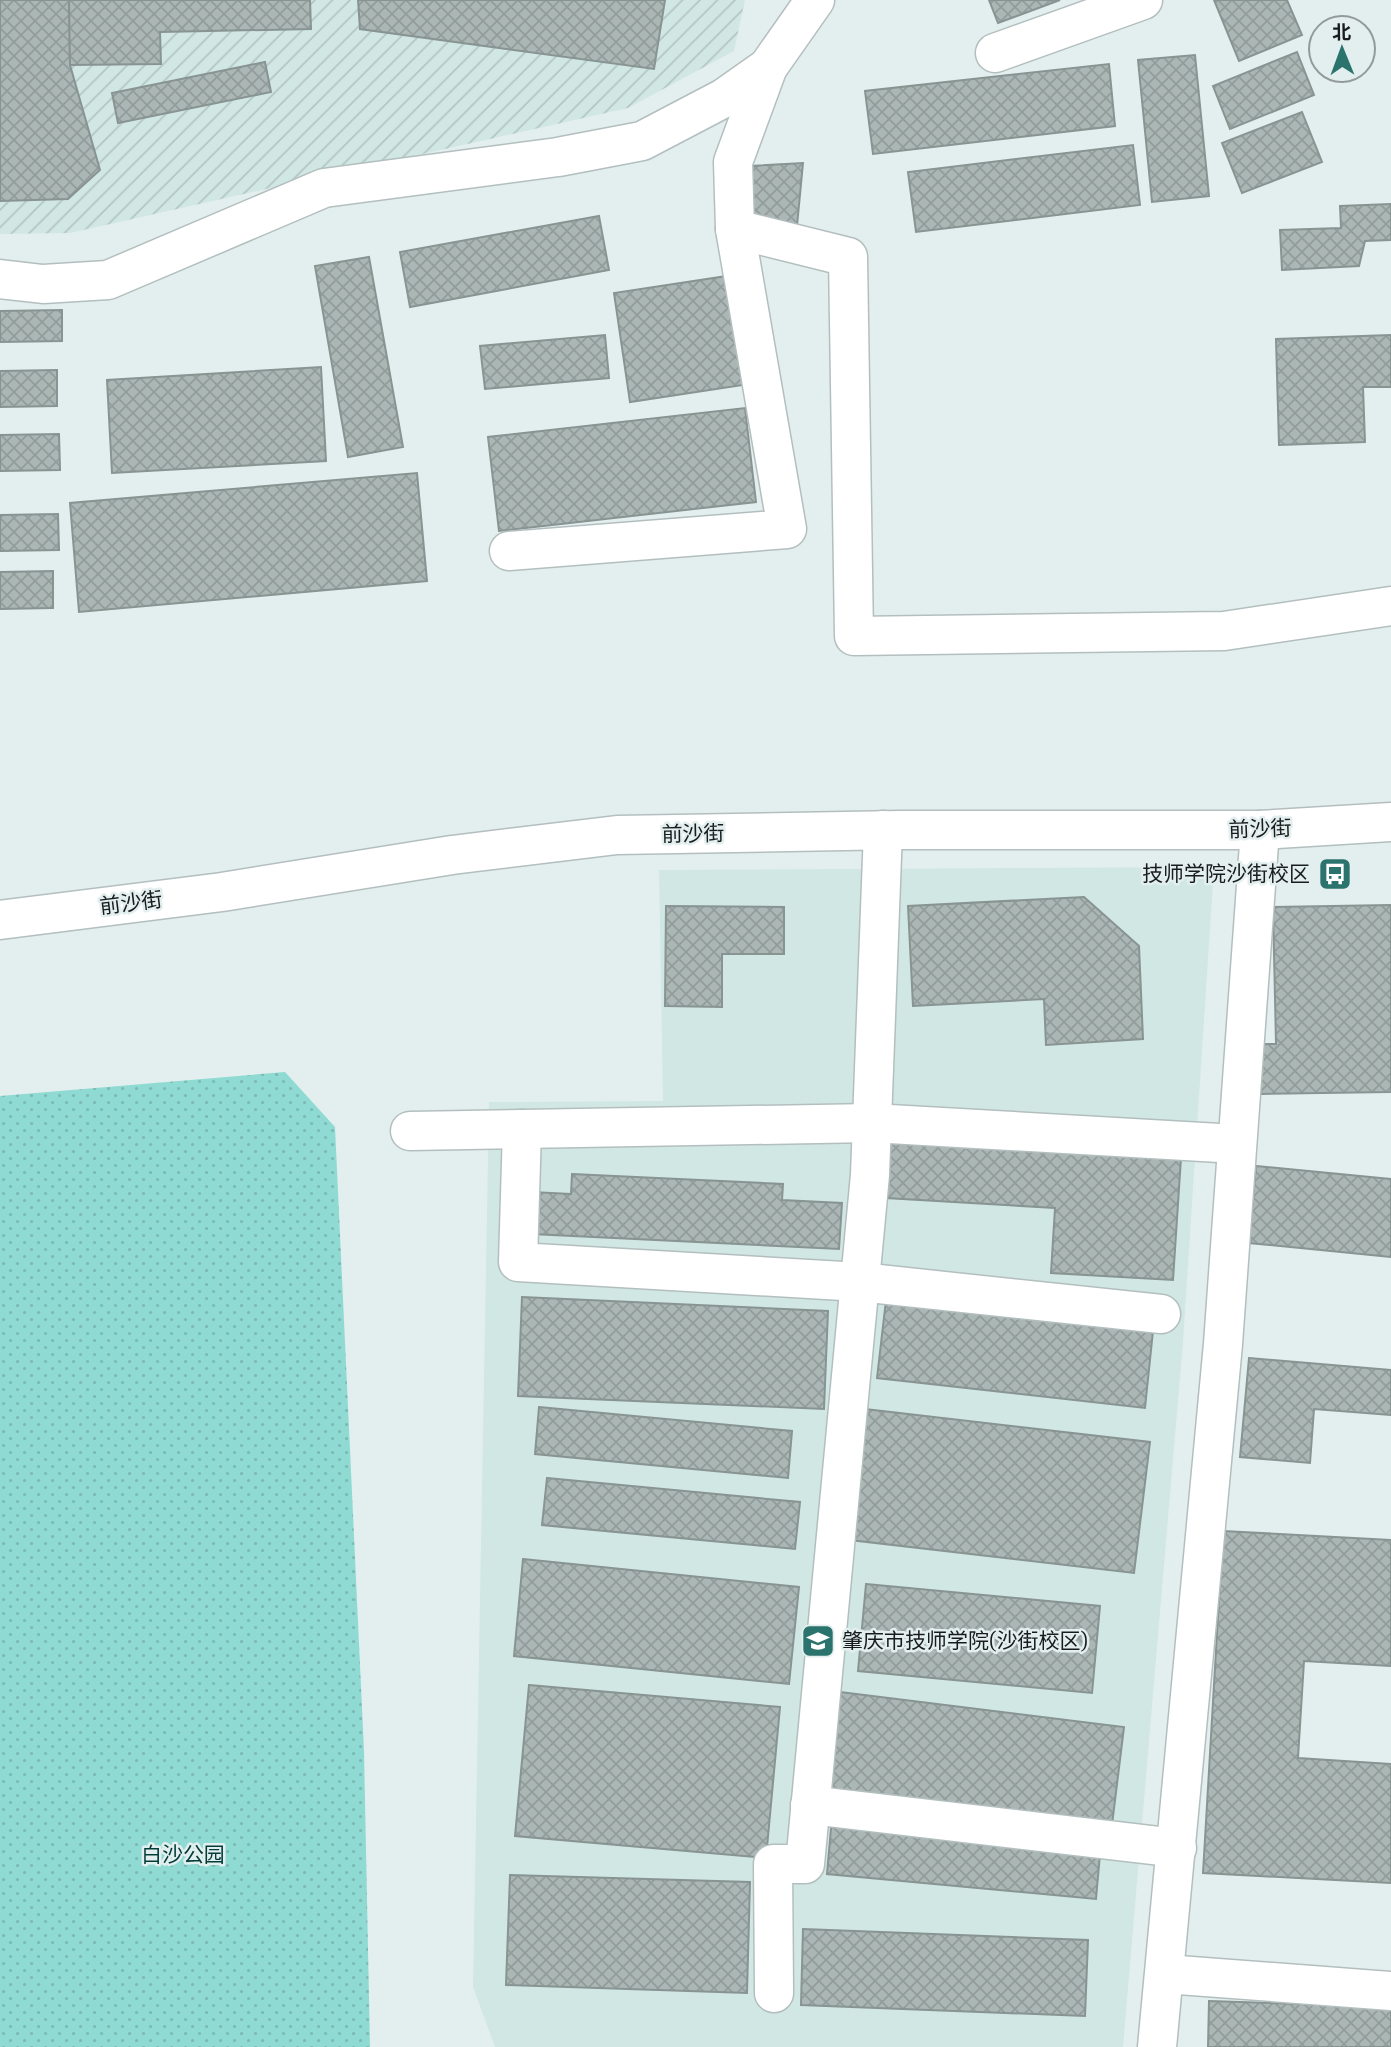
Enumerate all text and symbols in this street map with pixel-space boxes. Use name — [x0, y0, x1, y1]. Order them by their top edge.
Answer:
north arrow — [1307, 14, 1377, 84]
text: 北 — [1332, 20, 1351, 43]
street label: 前沙街 — [1228, 814, 1292, 841]
street label: 前沙街 — [661, 819, 725, 846]
bus stop icon: 技师学院沙街校区 — [1316, 855, 1354, 893]
place label: 技师学院沙街校区 — [1142, 860, 1310, 885]
street label: 前沙街 — [98, 885, 164, 918]
school or university icon: 肇庆市技师学院(沙街校区) — [799, 1622, 837, 1660]
place label: 肇庆市技师学院(沙街校区) — [842, 1627, 1088, 1652]
park label: 白沙公园 — [141, 1841, 225, 1866]

